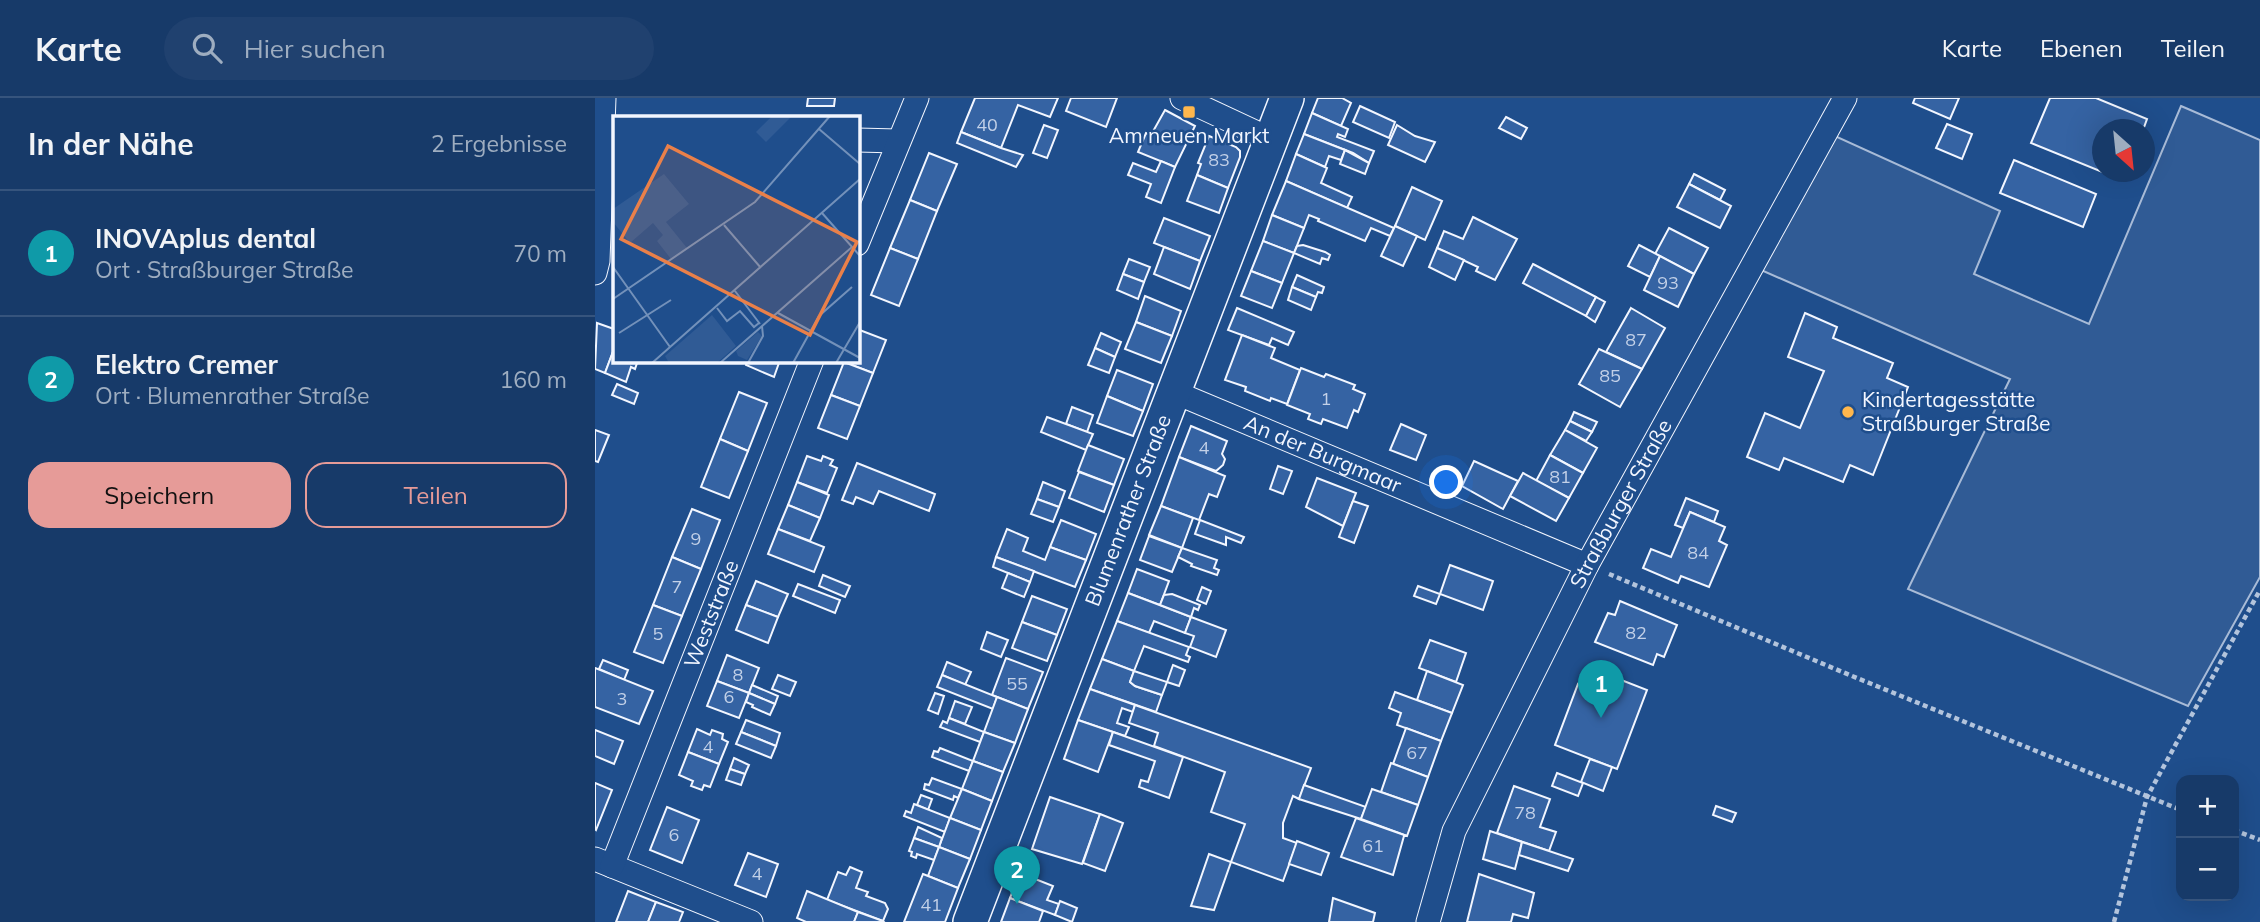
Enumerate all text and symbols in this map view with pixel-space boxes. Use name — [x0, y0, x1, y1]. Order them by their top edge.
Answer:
search box — [164, 17, 654, 80]
text: Karte — [35, 28, 122, 69]
icon: search — [188, 29, 226, 67]
text: Hier suchen — [244, 32, 386, 65]
text: Karte — [1942, 33, 2002, 63]
text: Ebenen — [2040, 33, 2123, 63]
text: Teilen — [2161, 33, 2225, 63]
marker: Am neuen Markt — [1181, 104, 1197, 120]
house number: 40 — [976, 113, 998, 136]
inset map — [613, 116, 859, 362]
north arrow — [2092, 119, 2155, 182]
place label: Am neuen Markt — [1109, 122, 1269, 148]
text: In der Nähe — [28, 125, 194, 163]
text: 2 Ergebnisse — [431, 129, 567, 158]
house number: 83 — [1208, 148, 1230, 171]
text: INOVAplus dental — [95, 222, 316, 255]
text: 1 — [44, 239, 58, 268]
text: 70 m — [513, 239, 567, 268]
text: Ort · Straßburger Straße — [95, 255, 354, 284]
house number: 93 — [1657, 271, 1679, 294]
house number: 87 — [1625, 328, 1647, 351]
text: Elektro Cremer — [95, 348, 278, 381]
house number: 85 — [1599, 364, 1621, 387]
text: 2 — [44, 365, 58, 394]
text: 160 m — [499, 365, 567, 394]
text: Ort · Blumenrather Straße — [95, 381, 370, 410]
place label: Kindertagesstätte Straßburger Straße — [1862, 386, 2050, 436]
house number: 1 — [1321, 387, 1331, 410]
marker: Kindertagesstätte Straßburger Straße — [1840, 404, 1856, 420]
street label: An der Burgmaar — [1240, 409, 1406, 498]
street label: Blumenrather Straße — [1079, 411, 1176, 610]
street label: Straßburger Straße — [1564, 414, 1677, 592]
house number: 4 — [1199, 436, 1210, 459]
button: Speichern — [28, 462, 291, 528]
button: Teilen — [305, 462, 567, 528]
your location — [1429, 465, 1463, 499]
house number: 81 — [1549, 465, 1571, 488]
house number: 9 — [691, 527, 701, 550]
house number: 84 — [1687, 541, 1709, 564]
street label: Weststraße — [678, 556, 744, 671]
house number: 7 — [672, 575, 682, 598]
house number: 82 — [1625, 621, 1647, 644]
house number: 5 — [653, 622, 664, 645]
pin: 1 — [1578, 660, 1624, 718]
house number: 8 — [733, 663, 743, 686]
house number: 55 — [1006, 672, 1028, 695]
house number: 6 — [724, 685, 734, 708]
house number: 3 — [617, 687, 627, 710]
house number: 4 — [703, 735, 714, 758]
house number: 67 — [1406, 741, 1428, 764]
map controls — [2176, 775, 2239, 901]
button: + — [2176, 775, 2239, 838]
house number: 78 — [1514, 801, 1536, 824]
house number: 6 — [669, 823, 679, 846]
house number: 61 — [1362, 834, 1384, 857]
button: − — [2176, 838, 2239, 901]
pin: 2 — [994, 846, 1040, 904]
house number: 4 — [752, 862, 763, 885]
house number: 41 — [920, 893, 942, 916]

